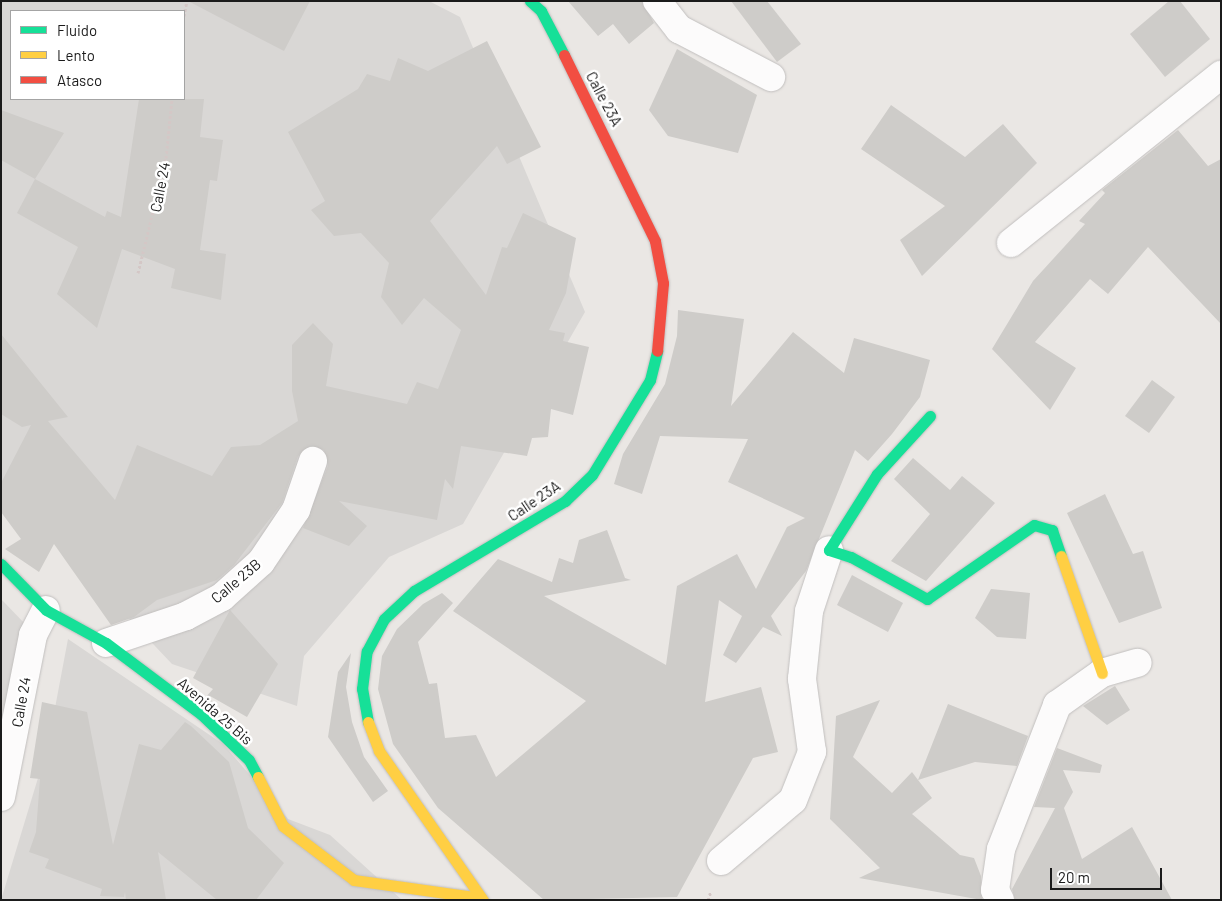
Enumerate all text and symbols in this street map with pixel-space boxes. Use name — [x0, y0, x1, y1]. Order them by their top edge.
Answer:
legend — [10, 10, 185, 100]
text: Fluido — [57, 21, 97, 39]
text: Lento — [57, 46, 95, 64]
street label: Calle 23A — [582, 69, 626, 129]
text: Atasco — [57, 71, 102, 89]
street label: Calle 24 — [146, 160, 174, 214]
street label: Calle 23A — [504, 477, 564, 525]
street label: Calle 23B — [207, 555, 265, 607]
street label: Avenida 25 Bis — [174, 674, 256, 748]
street label: Calle 24 — [8, 675, 34, 729]
scale bar — [1052, 858, 1164, 890]
text: 20 m — [1058, 868, 1090, 886]

